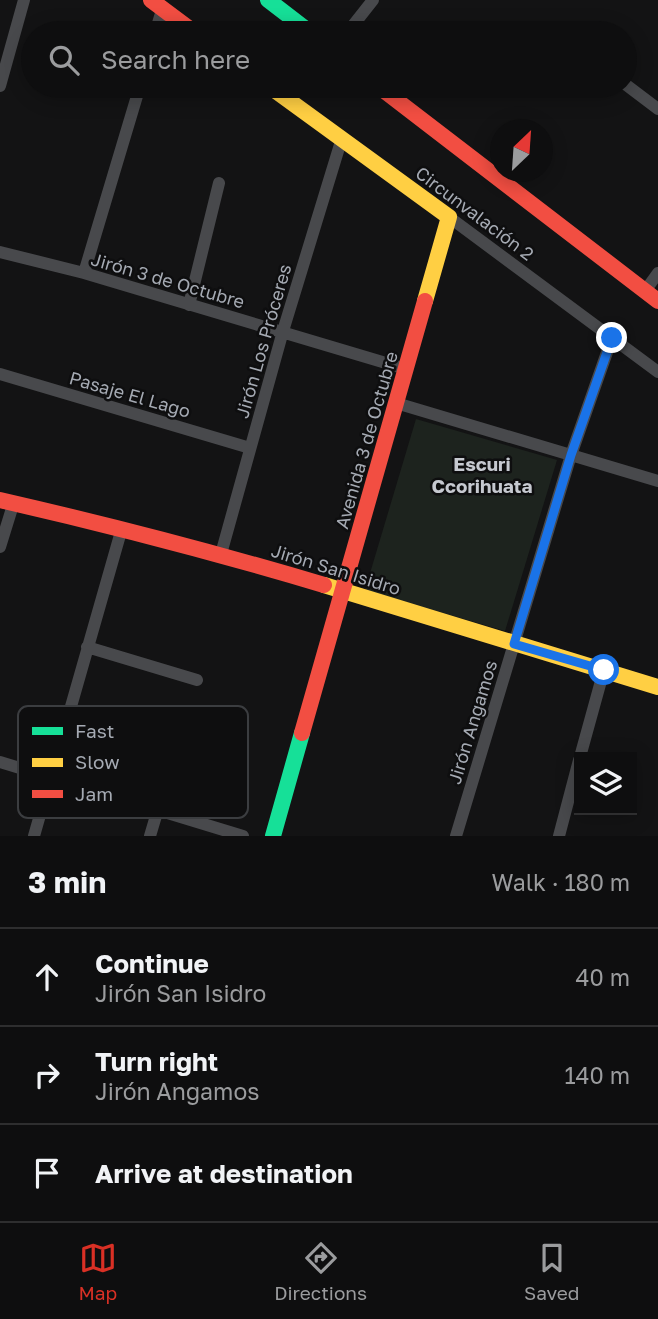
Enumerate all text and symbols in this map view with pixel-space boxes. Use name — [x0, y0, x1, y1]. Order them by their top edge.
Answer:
search box — [21, 21, 637, 98]
icon: search — [45, 41, 83, 79]
text: Search here — [101, 44, 250, 75]
north arrow — [490, 119, 553, 182]
street label: Circunvalación 2 — [412, 161, 538, 265]
street label: Jirón 3 de Octubre — [89, 248, 247, 312]
street label: Jirón Los Próceres — [230, 261, 296, 421]
route end — [596, 322, 627, 353]
street label: Avenida 3 de Octubre — [330, 349, 402, 531]
street label: Pasaje El Lago — [67, 366, 193, 422]
district label: Escuri Ccorihuata — [432, 452, 532, 497]
street label: Jirón San Isidro — [269, 539, 403, 599]
route start — [588, 654, 619, 685]
street label: Jirón Angamos — [443, 657, 501, 787]
legend — [18, 706, 248, 818]
text: Fast — [75, 719, 114, 742]
text: Slow — [75, 750, 120, 773]
map controls — [574, 752, 637, 815]
button: layers — [574, 752, 637, 815]
text: Jam — [75, 782, 113, 805]
text: 3 min — [28, 864, 106, 900]
text: Walk · 180 m — [492, 868, 630, 896]
text: Continue — [95, 948, 209, 979]
icon: ahead — [28, 958, 66, 996]
text: 40 m — [576, 963, 630, 991]
text: Jirón San Isidro — [95, 979, 266, 1007]
text: Turn right — [95, 1046, 218, 1077]
icon: right — [28, 1056, 66, 1094]
text: 140 m — [564, 1061, 630, 1089]
text: Jirón Angamos — [95, 1077, 259, 1105]
icon: arrive — [28, 1154, 66, 1192]
text: Arrive at destination — [95, 1158, 353, 1189]
tab: Map — [78, 1239, 117, 1304]
tab: Directions — [274, 1239, 367, 1304]
tab: Saved — [524, 1239, 580, 1304]

